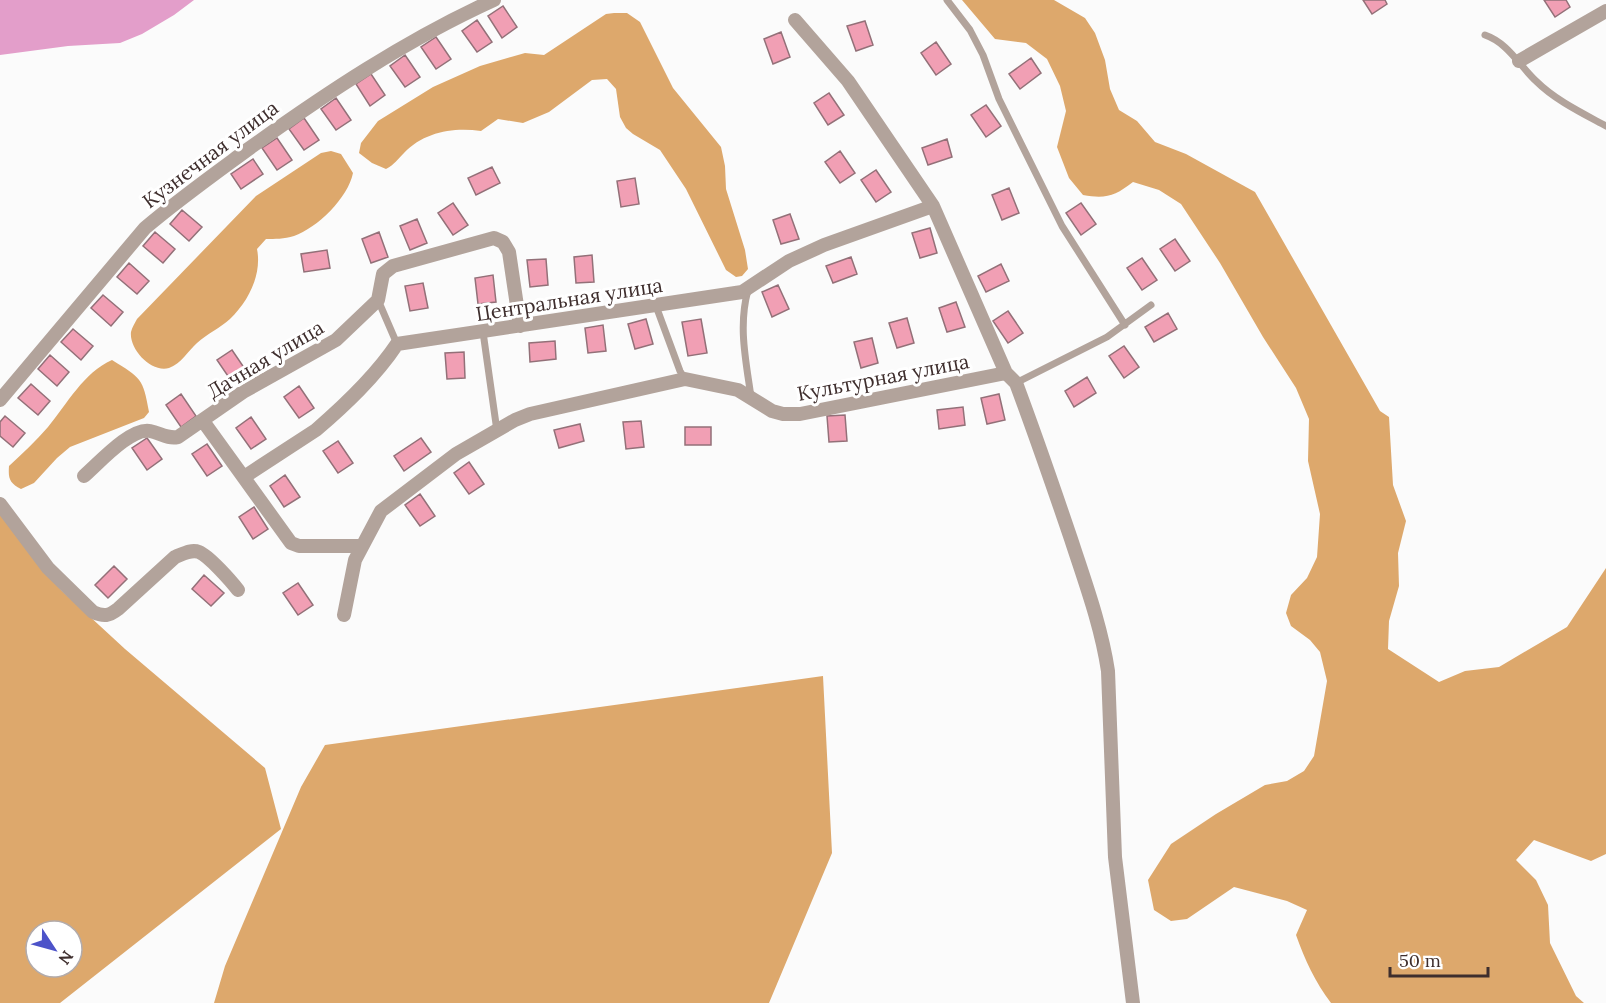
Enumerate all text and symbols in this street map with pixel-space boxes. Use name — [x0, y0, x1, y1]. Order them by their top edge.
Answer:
street label: Кузнечная улица — [137, 95, 283, 213]
street label: Центральная улица — [474, 272, 664, 326]
street label: Дачная улица — [202, 314, 328, 404]
street label: Культурная улица — [795, 348, 971, 406]
north arrow — [24, 919, 84, 979]
scale bar — [1390, 940, 1488, 978]
text: N — [54, 947, 78, 969]
text: 50 m — [1399, 949, 1441, 972]

